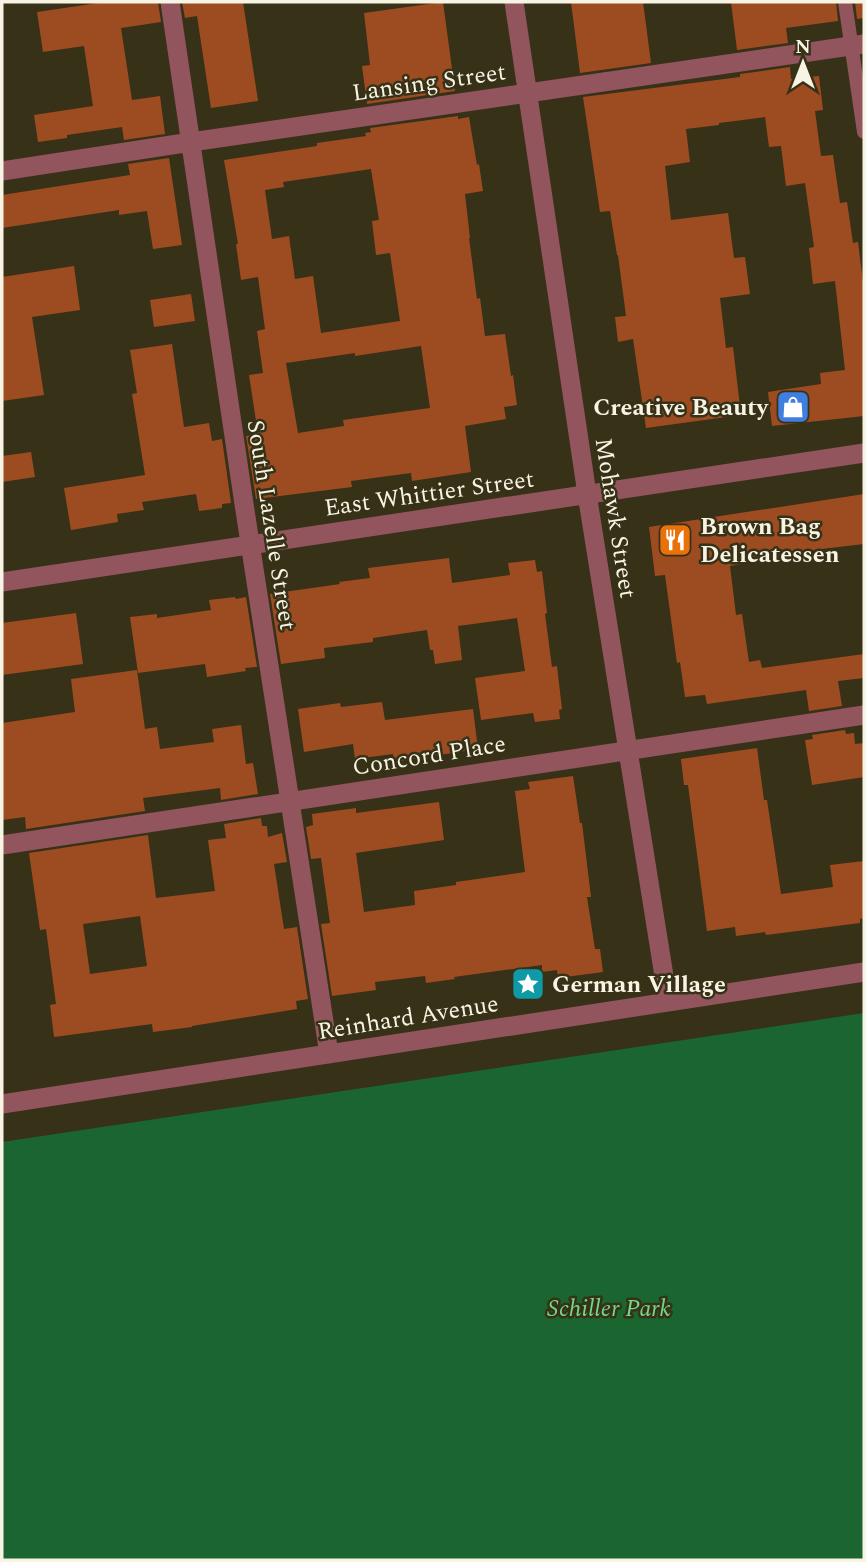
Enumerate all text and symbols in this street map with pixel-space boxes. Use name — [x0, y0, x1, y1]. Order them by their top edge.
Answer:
north arrow — [768, 28, 838, 98]
text: N — [795, 33, 811, 62]
street label: Lansing Street — [350, 54, 508, 112]
shop icon: Creative Beauty — [774, 388, 812, 426]
place label: Creative Beauty — [593, 390, 770, 426]
street label: South Lazelle Street — [237, 417, 305, 633]
street label: Mohawk Street — [585, 435, 645, 601]
street label: East Whittier Street — [322, 461, 536, 527]
place label: Brown Bag Delicatessen — [700, 509, 840, 573]
restaurant icon: Brown Bag Delicatessen — [656, 521, 694, 559]
street label: Concord Place — [350, 726, 509, 786]
place icon: German Village — [509, 965, 547, 1003]
place label: German Village — [552, 967, 726, 1003]
street label: Reinhard Avenue — [315, 986, 501, 1050]
park label: Schiller Park — [547, 1291, 671, 1327]

